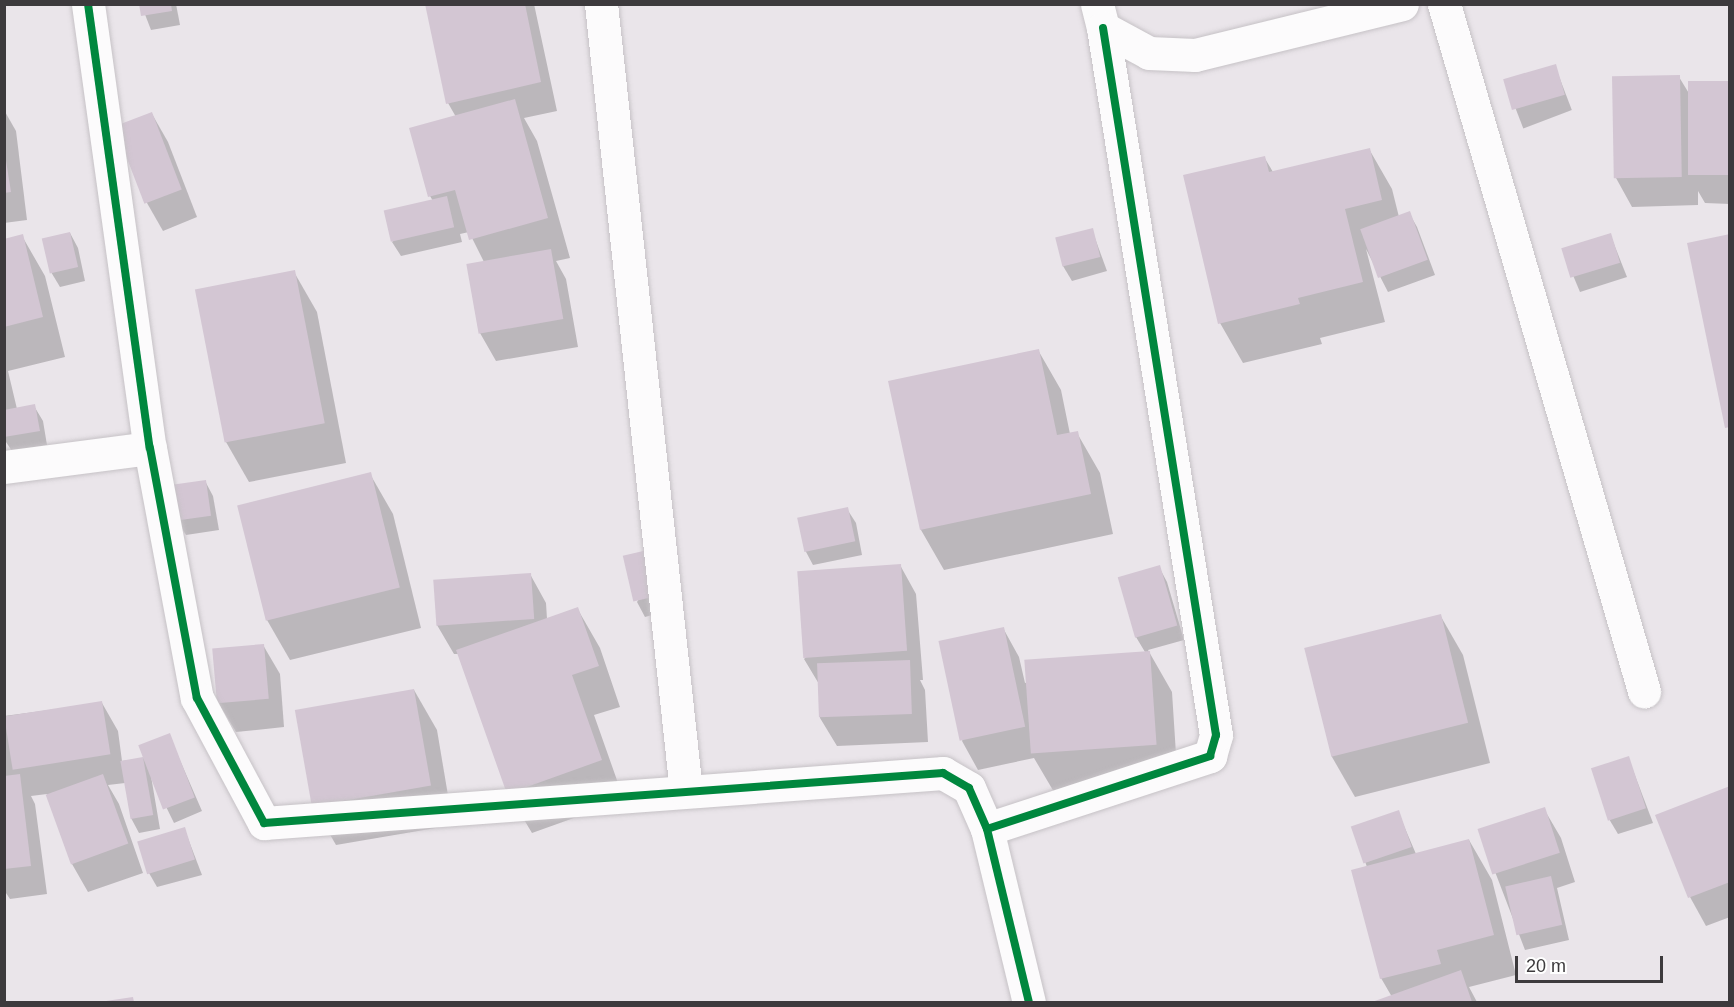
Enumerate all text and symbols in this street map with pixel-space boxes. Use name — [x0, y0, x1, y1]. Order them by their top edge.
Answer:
scale bar — [1518, 944, 1666, 982]
text: 20 m — [1526, 956, 1566, 976]

